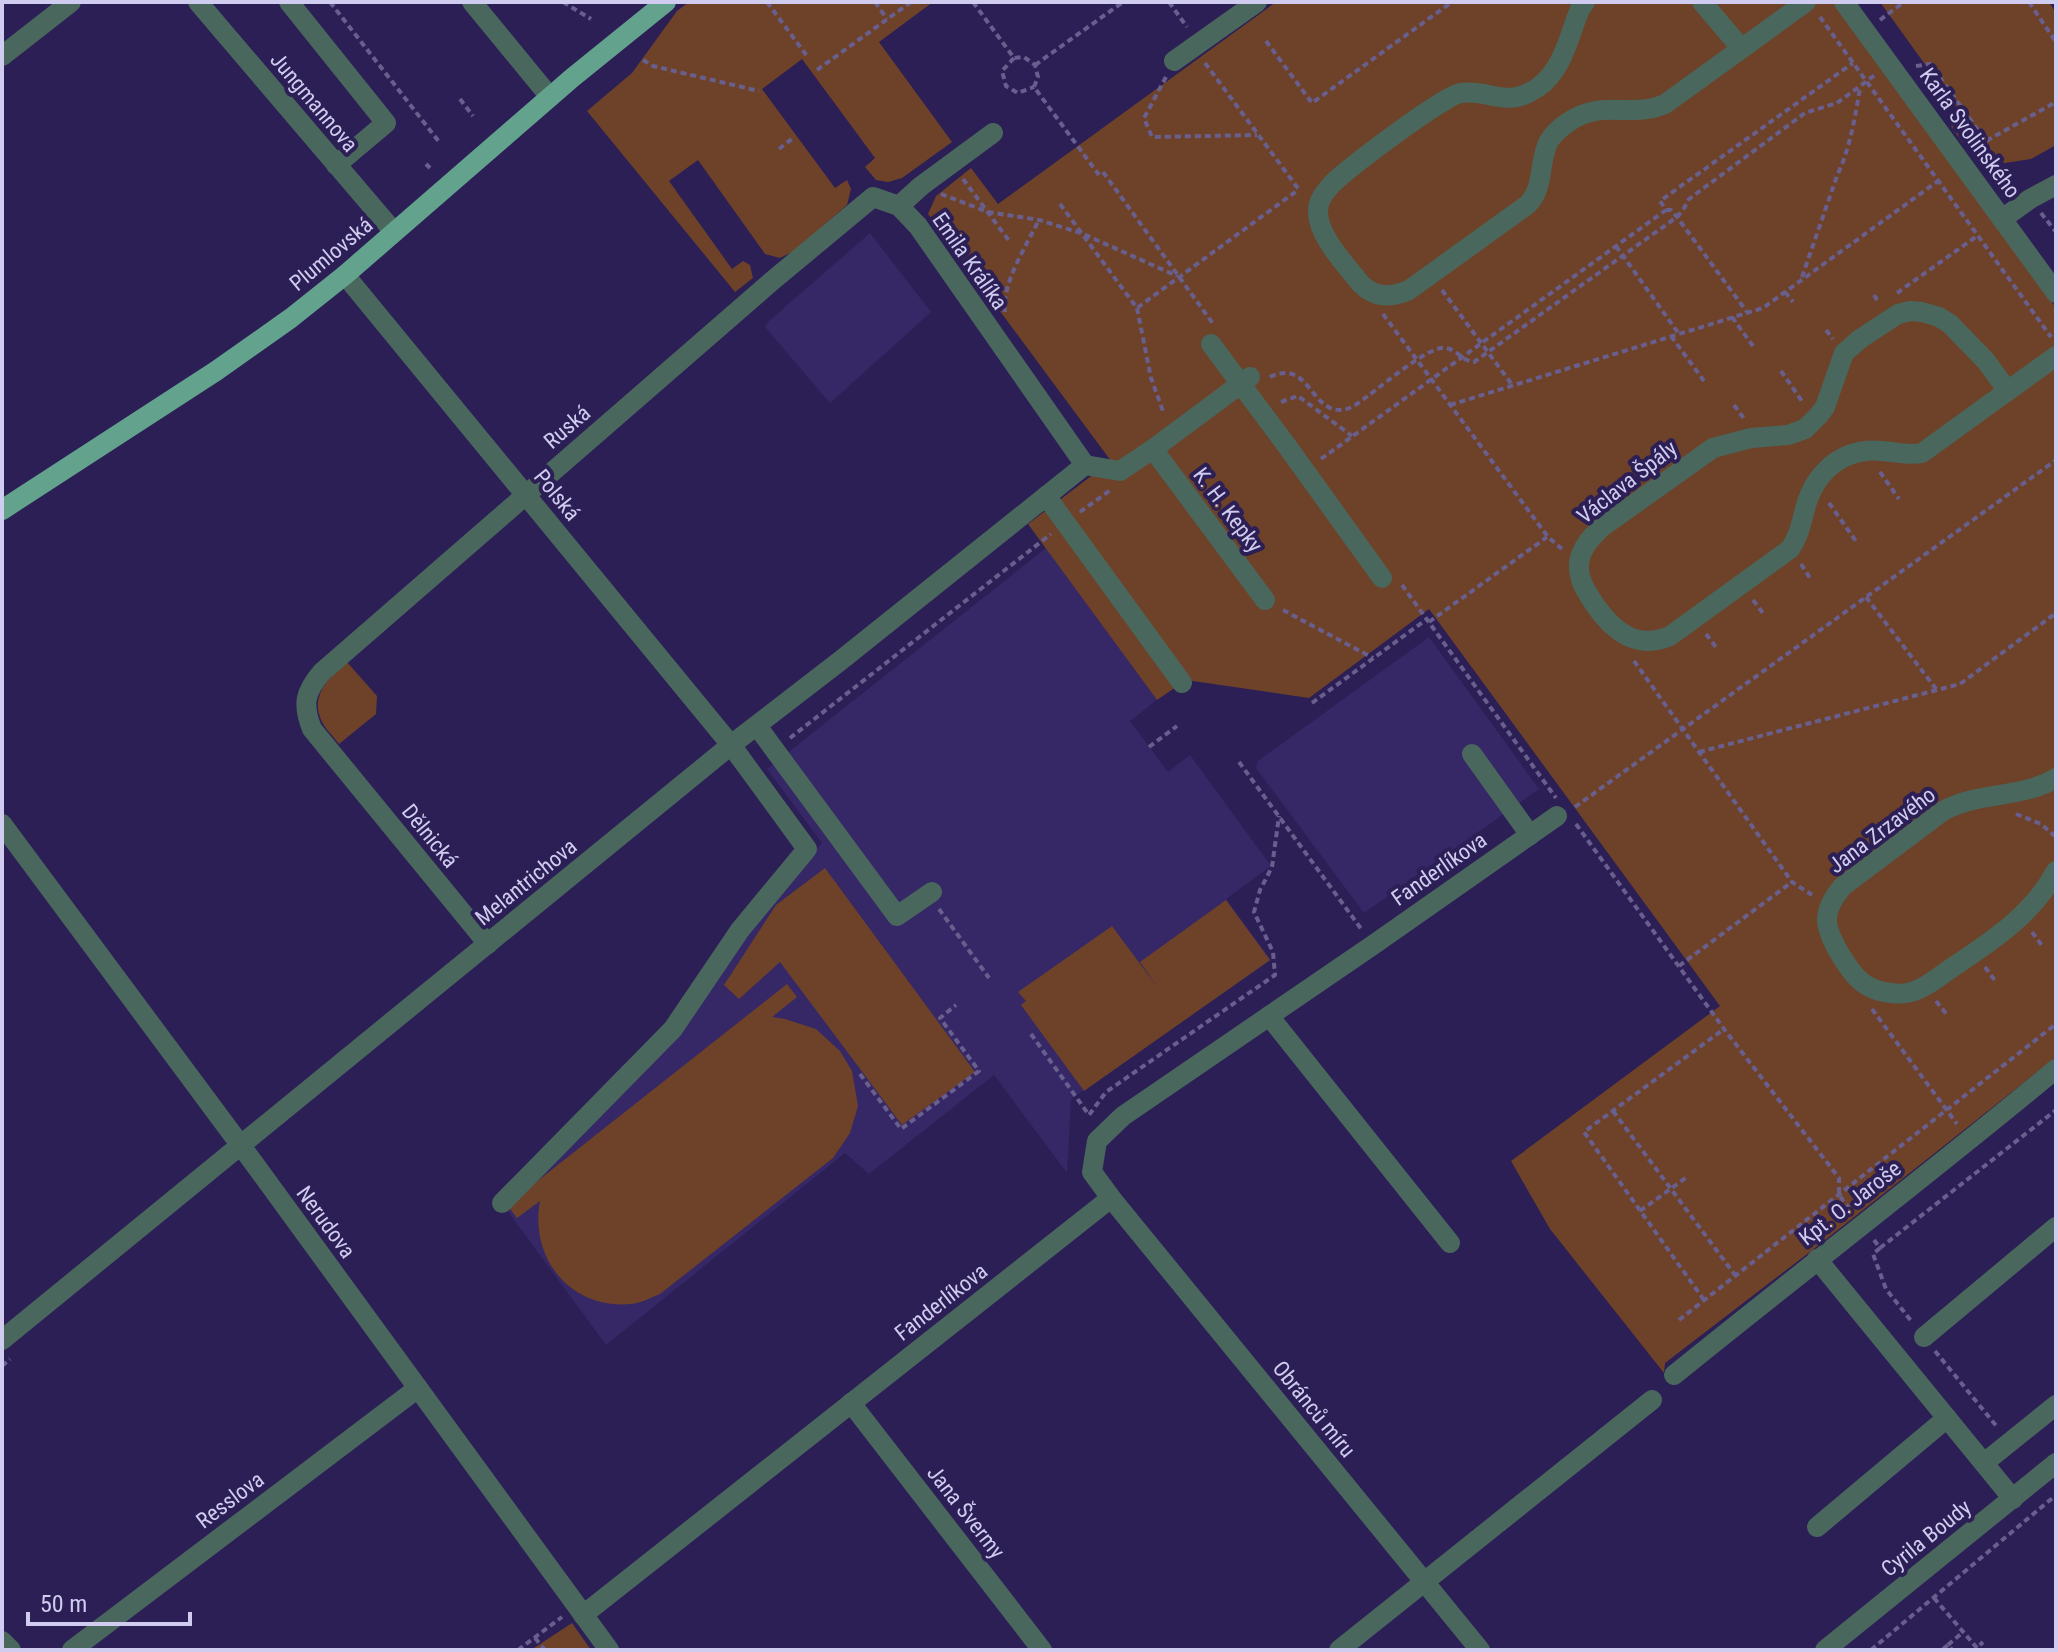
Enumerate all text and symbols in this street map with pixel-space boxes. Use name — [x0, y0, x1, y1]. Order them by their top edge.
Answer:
street label: Jungmannova — [265, 47, 363, 157]
street label: Karla Svolinského — [1915, 63, 2025, 203]
street label: Emila Králíka — [927, 208, 1013, 314]
street label: Plumlovská — [285, 212, 377, 296]
street label: Ruská — [539, 400, 595, 454]
street label: Václava Špály — [1572, 435, 1682, 529]
street label: K. H. Kepky — [1188, 463, 1268, 557]
street label: Polská — [529, 464, 585, 526]
street label: Jana Zrzavého — [1824, 782, 1940, 878]
street label: Dělnická — [397, 799, 463, 873]
street label: Fanderlíkova — [1387, 827, 1491, 911]
street label: Melantrichova — [470, 834, 582, 930]
street label: Kpt. O. Jaroše — [1794, 1156, 1906, 1250]
street label: Nerudova — [292, 1181, 360, 1263]
street label: Fanderlíkova — [890, 1258, 992, 1346]
street label: Obránců míru — [1268, 1356, 1360, 1462]
street label: Jana Švermy — [922, 1461, 1010, 1563]
street label: Resslova — [191, 1467, 269, 1533]
street label: Cyrila Boudy — [1876, 1494, 1976, 1582]
scale bar — [28, 1576, 190, 1626]
text: 50 m — [40, 1590, 87, 1618]

